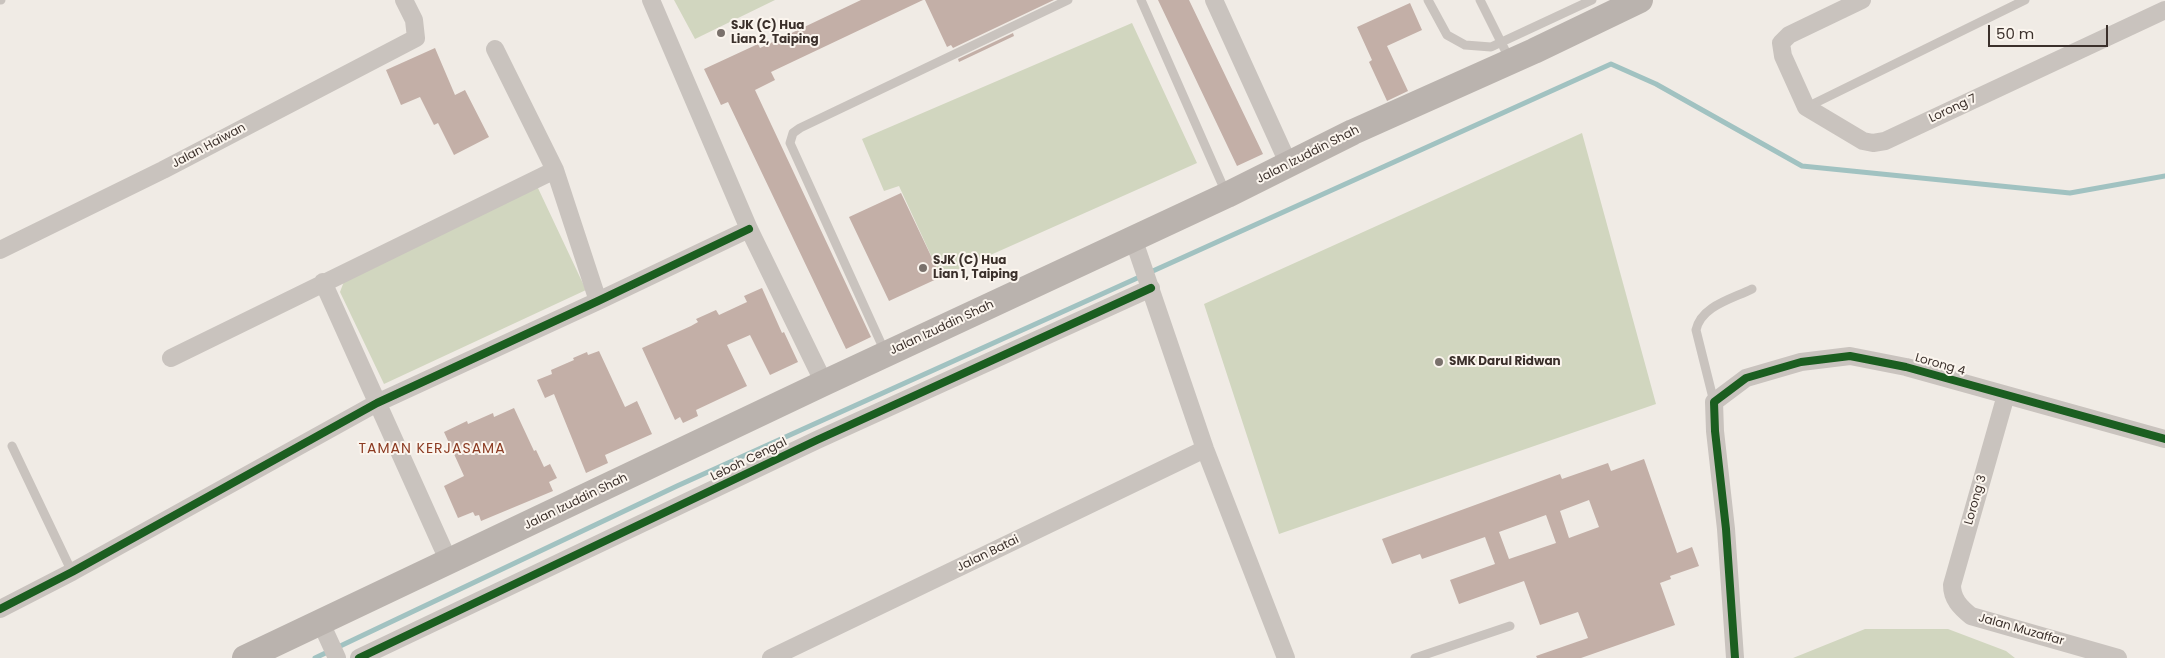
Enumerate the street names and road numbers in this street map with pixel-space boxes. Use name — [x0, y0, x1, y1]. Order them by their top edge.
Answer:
street label: Lorong 7 — [1927, 92, 1979, 126]
street label: Jalan Haiwan — [170, 121, 248, 171]
street label: Jalan Izuddin Shah — [1254, 123, 1362, 187]
street label: Jalan Izuddin Shah — [888, 298, 996, 358]
street label: Lorong 4 — [1913, 351, 1967, 379]
street label: Leboh Cengal — [709, 435, 789, 485]
street label: Jalan Izuddin Shah — [522, 471, 630, 533]
street label: Lorong 3 — [1962, 473, 1990, 527]
street label: Jalan Batai — [955, 533, 1021, 575]
street label: Jalan Muzaffar — [1976, 611, 2066, 649]

